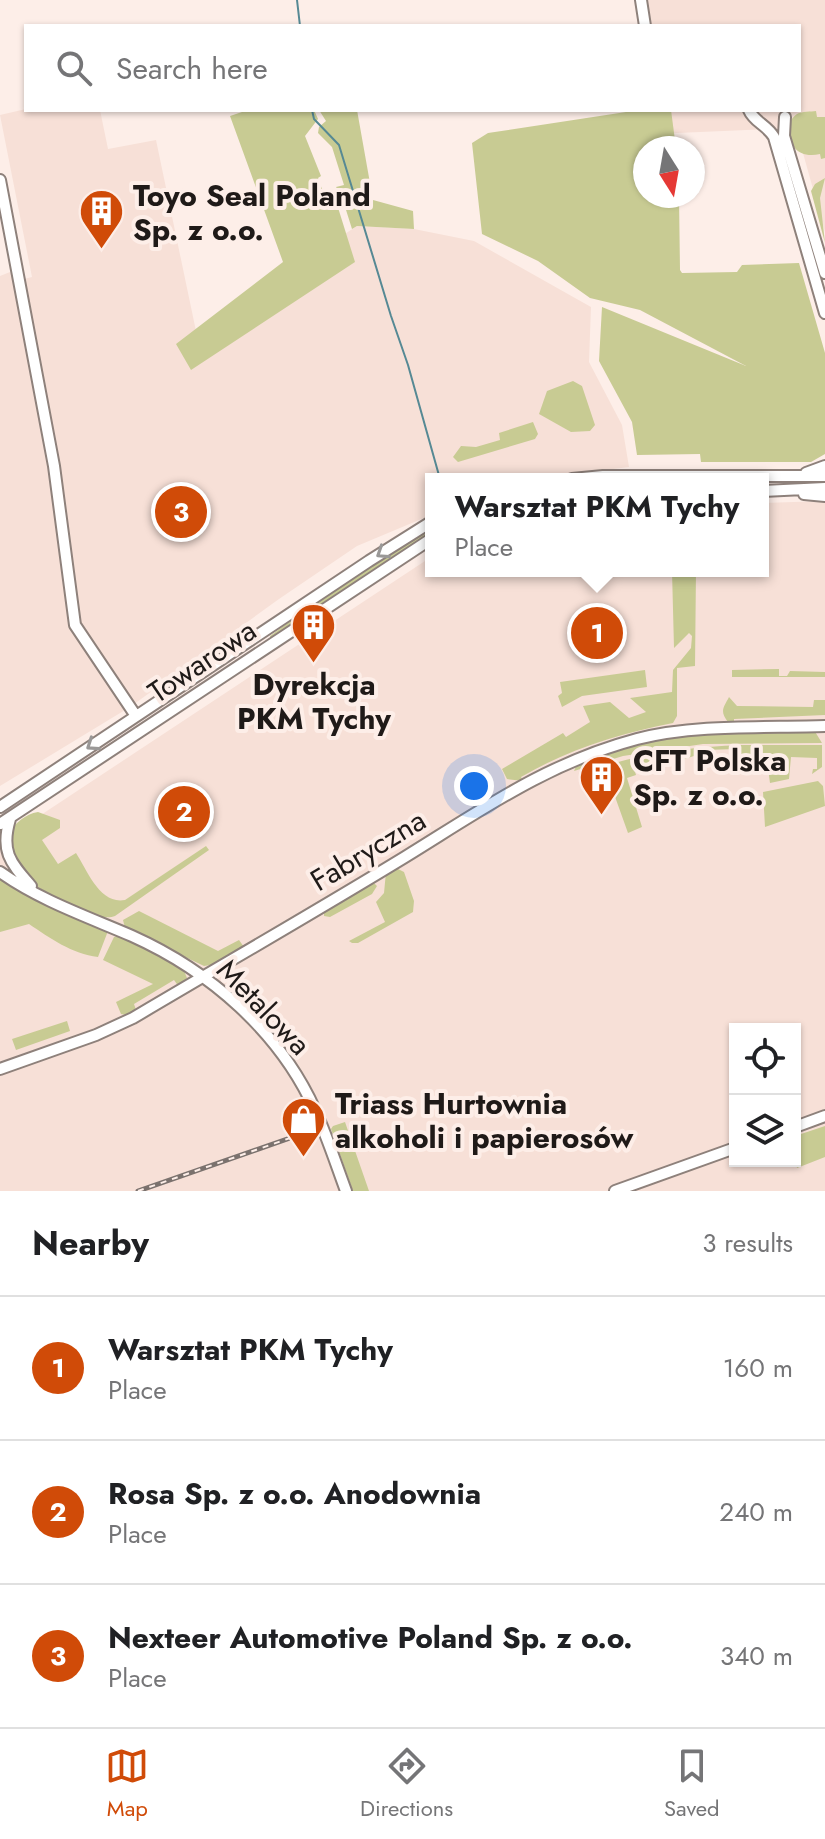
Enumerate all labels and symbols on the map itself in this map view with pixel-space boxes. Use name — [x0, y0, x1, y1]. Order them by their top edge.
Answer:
north arrow — [633, 136, 705, 208]
place label: Toyo Seal Poland Sp. z o.o. — [133, 174, 371, 251]
building icon: Toyo Seal Poland Sp. z o.o. — [78, 188, 126, 251]
pin: 3 — [155, 482, 207, 542]
one-way arrow — [376, 543, 390, 558]
building icon: Dyrekcja PKM Tychy — [290, 602, 338, 665]
pin: 1 — [571, 603, 623, 663]
street label: Towarowa — [139, 609, 265, 713]
place label: Dyrekcja PKM Tychy — [237, 663, 391, 740]
one-way arrow — [87, 736, 101, 751]
place label: CFT Polska Sp. z o.o. — [633, 739, 786, 816]
building icon: CFT Polska Sp. z o.o. — [578, 753, 626, 816]
your location — [454, 766, 494, 806]
pin: 2 — [158, 782, 210, 842]
street label: Fabryczna — [302, 799, 434, 901]
street label: Metalowa — [207, 949, 321, 1065]
place label: Triass Hurtownia alkoholi i papierosów — [335, 1082, 634, 1159]
shop icon: Triass Hurtownia alkoholi i papierosów — [280, 1096, 328, 1159]

